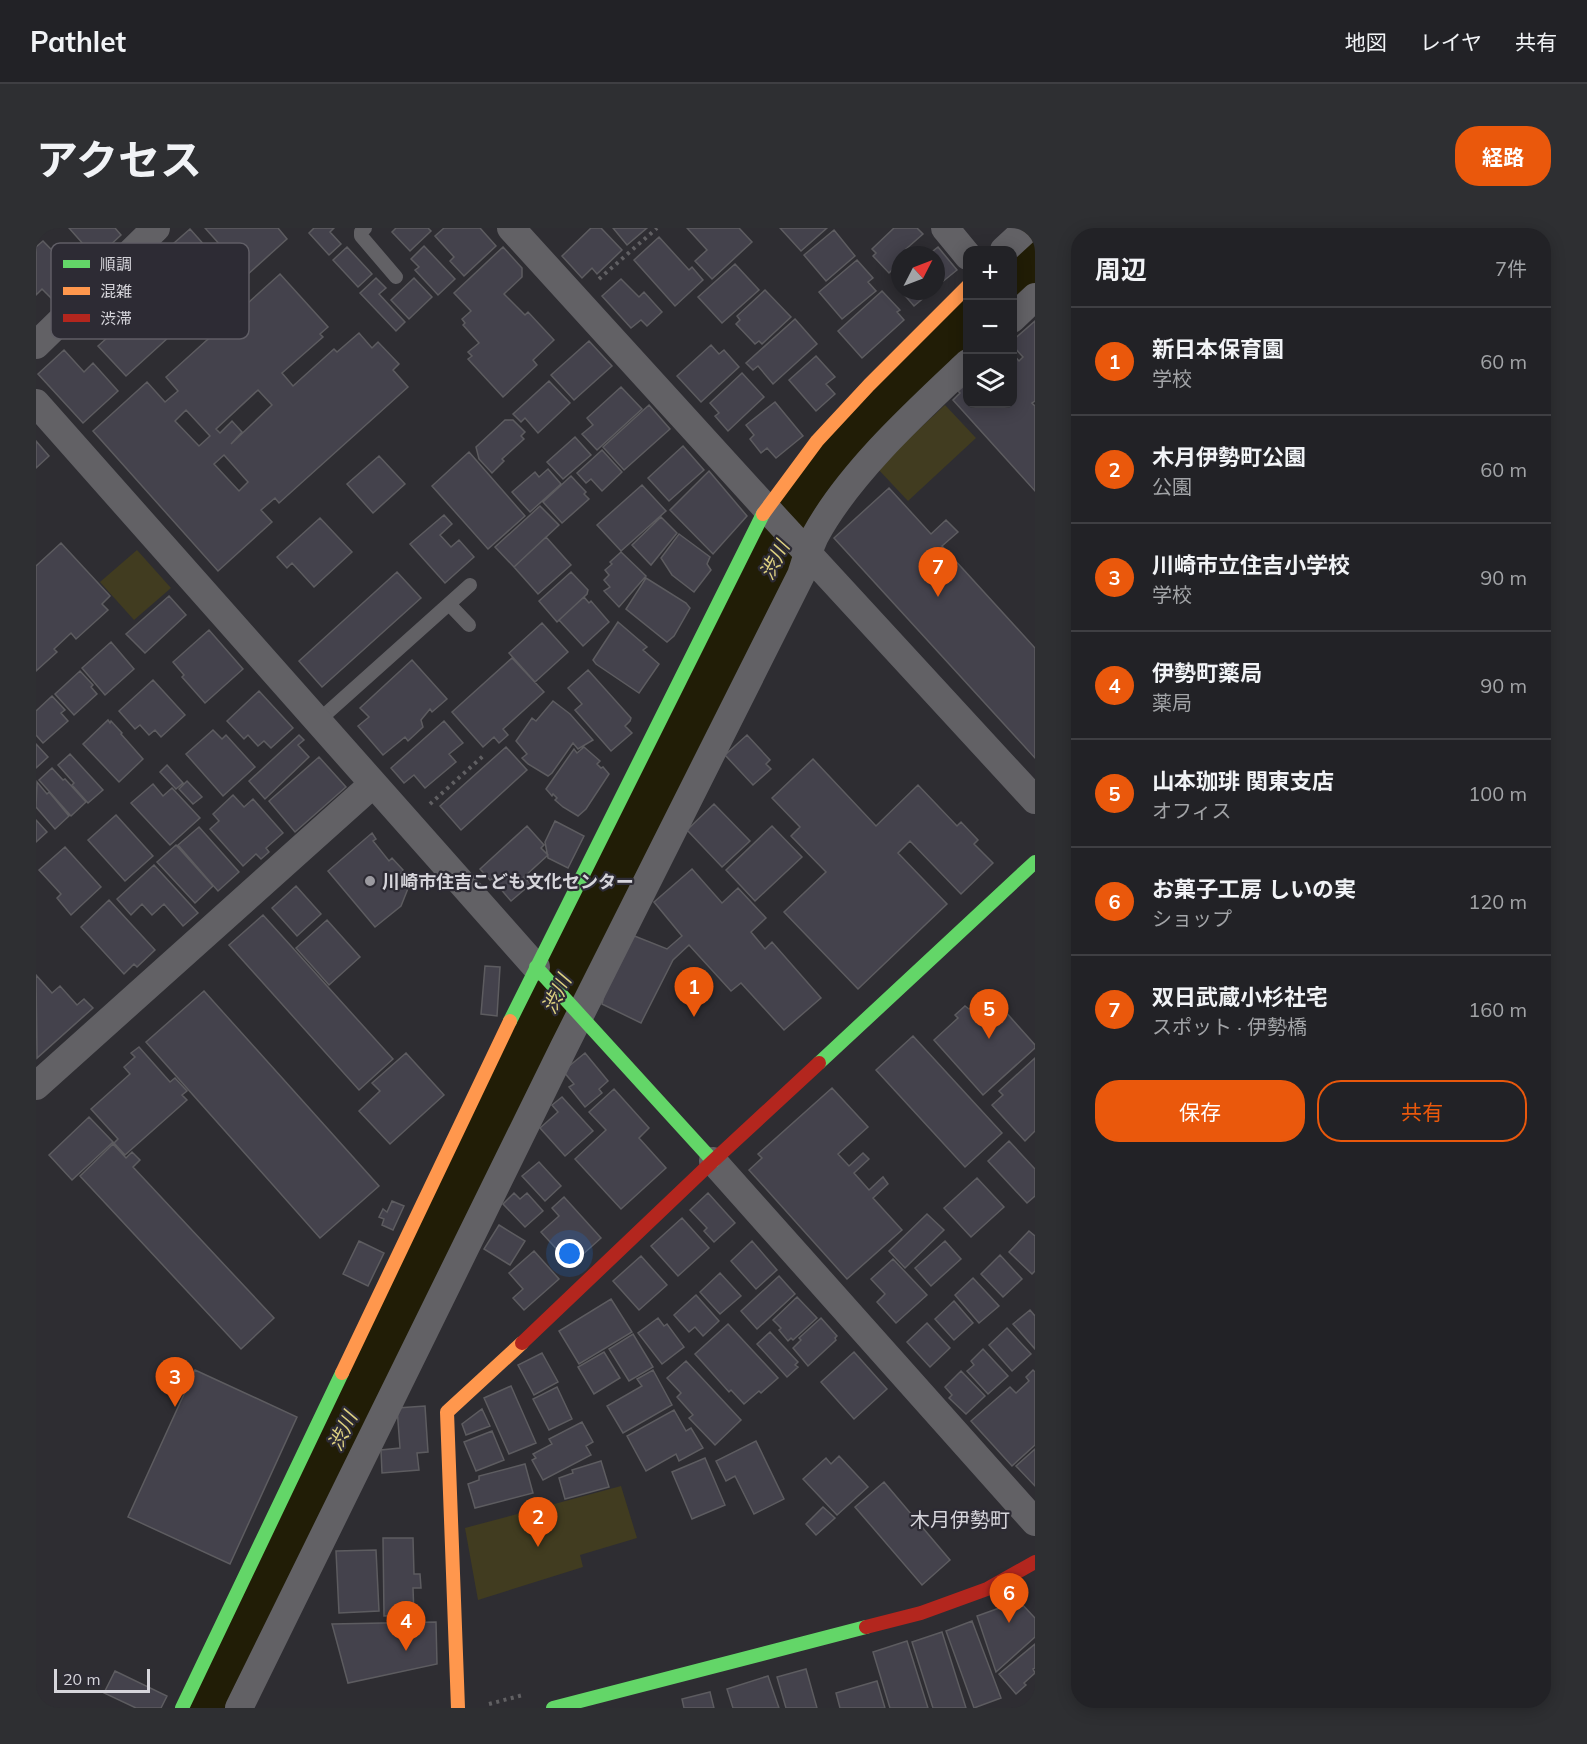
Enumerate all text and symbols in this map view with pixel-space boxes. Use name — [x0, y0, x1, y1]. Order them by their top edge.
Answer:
text: Pathlet — [30, 24, 126, 59]
text: 地図 — [1345, 29, 1387, 55]
text: レイヤ — [1420, 29, 1482, 55]
text: 共有 — [1515, 29, 1557, 55]
button: 経路 — [1455, 126, 1551, 186]
text: アクセス — [36, 133, 202, 186]
legend — [51, 243, 249, 339]
north arrow — [891, 246, 945, 300]
map controls — [963, 246, 1017, 408]
button: + — [963, 246, 1017, 300]
text: 周辺 — [1095, 253, 1147, 286]
text: 順調 — [100, 254, 132, 274]
text: 7件 — [1495, 256, 1527, 281]
text: 混雑 — [100, 281, 132, 301]
button: − — [963, 300, 1017, 354]
text: 渋滞 — [100, 308, 132, 328]
text: 新日本保育園 — [1152, 335, 1284, 363]
text: 1 — [1109, 349, 1121, 374]
text: 60 m — [1480, 349, 1527, 374]
button: layers — [963, 354, 1017, 408]
text: 学校 — [1152, 366, 1192, 391]
text: 木月伊勢町公園 — [1152, 443, 1306, 471]
text: 2 — [1109, 457, 1121, 482]
text: 60 m — [1480, 457, 1527, 482]
text: 公園 — [1152, 474, 1192, 499]
water label: 渋川 — [754, 535, 795, 583]
pin: 7 — [918, 548, 958, 597]
text: 川崎市立住吉小学校 — [1152, 551, 1350, 579]
text: 3 — [1109, 565, 1121, 590]
text: 90 m — [1480, 565, 1527, 590]
text: 学校 — [1152, 582, 1192, 607]
text: 伊勢町薬局 — [1152, 659, 1262, 687]
text: 4 — [1109, 673, 1121, 698]
text: 90 m — [1480, 673, 1527, 698]
text: 薬局 — [1152, 690, 1192, 715]
text: 山本珈琲 関東支店 — [1152, 767, 1334, 795]
text: 5 — [1109, 781, 1121, 806]
text: 100 m — [1468, 781, 1527, 806]
text: オフィス — [1152, 798, 1232, 823]
place label: 川崎市住吉こども文化センター — [382, 870, 634, 893]
marker: 川崎市住吉こども文化センター — [363, 874, 377, 888]
text: お菓子工房 しいの実 — [1152, 875, 1356, 903]
text: 6 — [1109, 889, 1121, 914]
text: 120 m — [1468, 889, 1527, 914]
text: ショップ — [1152, 906, 1232, 931]
pin: 1 — [674, 968, 714, 1017]
water label: 渋川 — [536, 969, 577, 1017]
text: 双日武蔵小杉社宅 — [1152, 983, 1328, 1011]
pin: 5 — [970, 990, 1008, 1039]
text: 7 — [1109, 997, 1121, 1022]
text: 160 m — [1468, 997, 1527, 1022]
text: スポット · 伊勢橋 — [1152, 1014, 1307, 1039]
button: 保存 — [1095, 1080, 1305, 1142]
button: 共有 — [1317, 1080, 1527, 1142]
your location — [555, 1239, 584, 1268]
pin: 3 — [156, 1358, 194, 1407]
water label: 渋川 — [322, 1406, 363, 1454]
pin: 2 — [518, 1498, 558, 1547]
district label: 木月伊勢町 — [910, 1507, 1010, 1532]
pin: 6 — [990, 1574, 1028, 1623]
pin: 4 — [386, 1602, 425, 1651]
scale bar — [54, 1666, 150, 1694]
text: 20 m — [63, 1669, 100, 1689]

